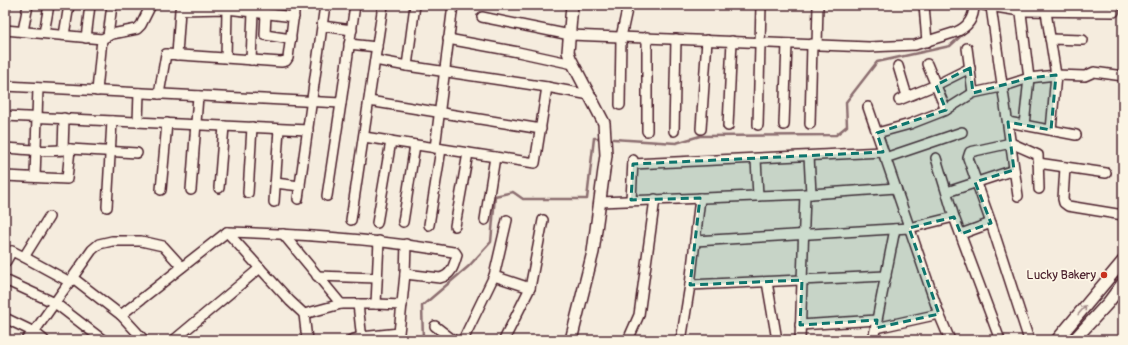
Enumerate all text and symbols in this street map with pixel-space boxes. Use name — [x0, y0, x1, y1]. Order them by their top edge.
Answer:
place label: Lucky Bakery — [1026, 267, 1096, 283]
marker: Lucky Bakery — [1099, 270, 1109, 280]
one-way arrow — [1077, 305, 1086, 315]

